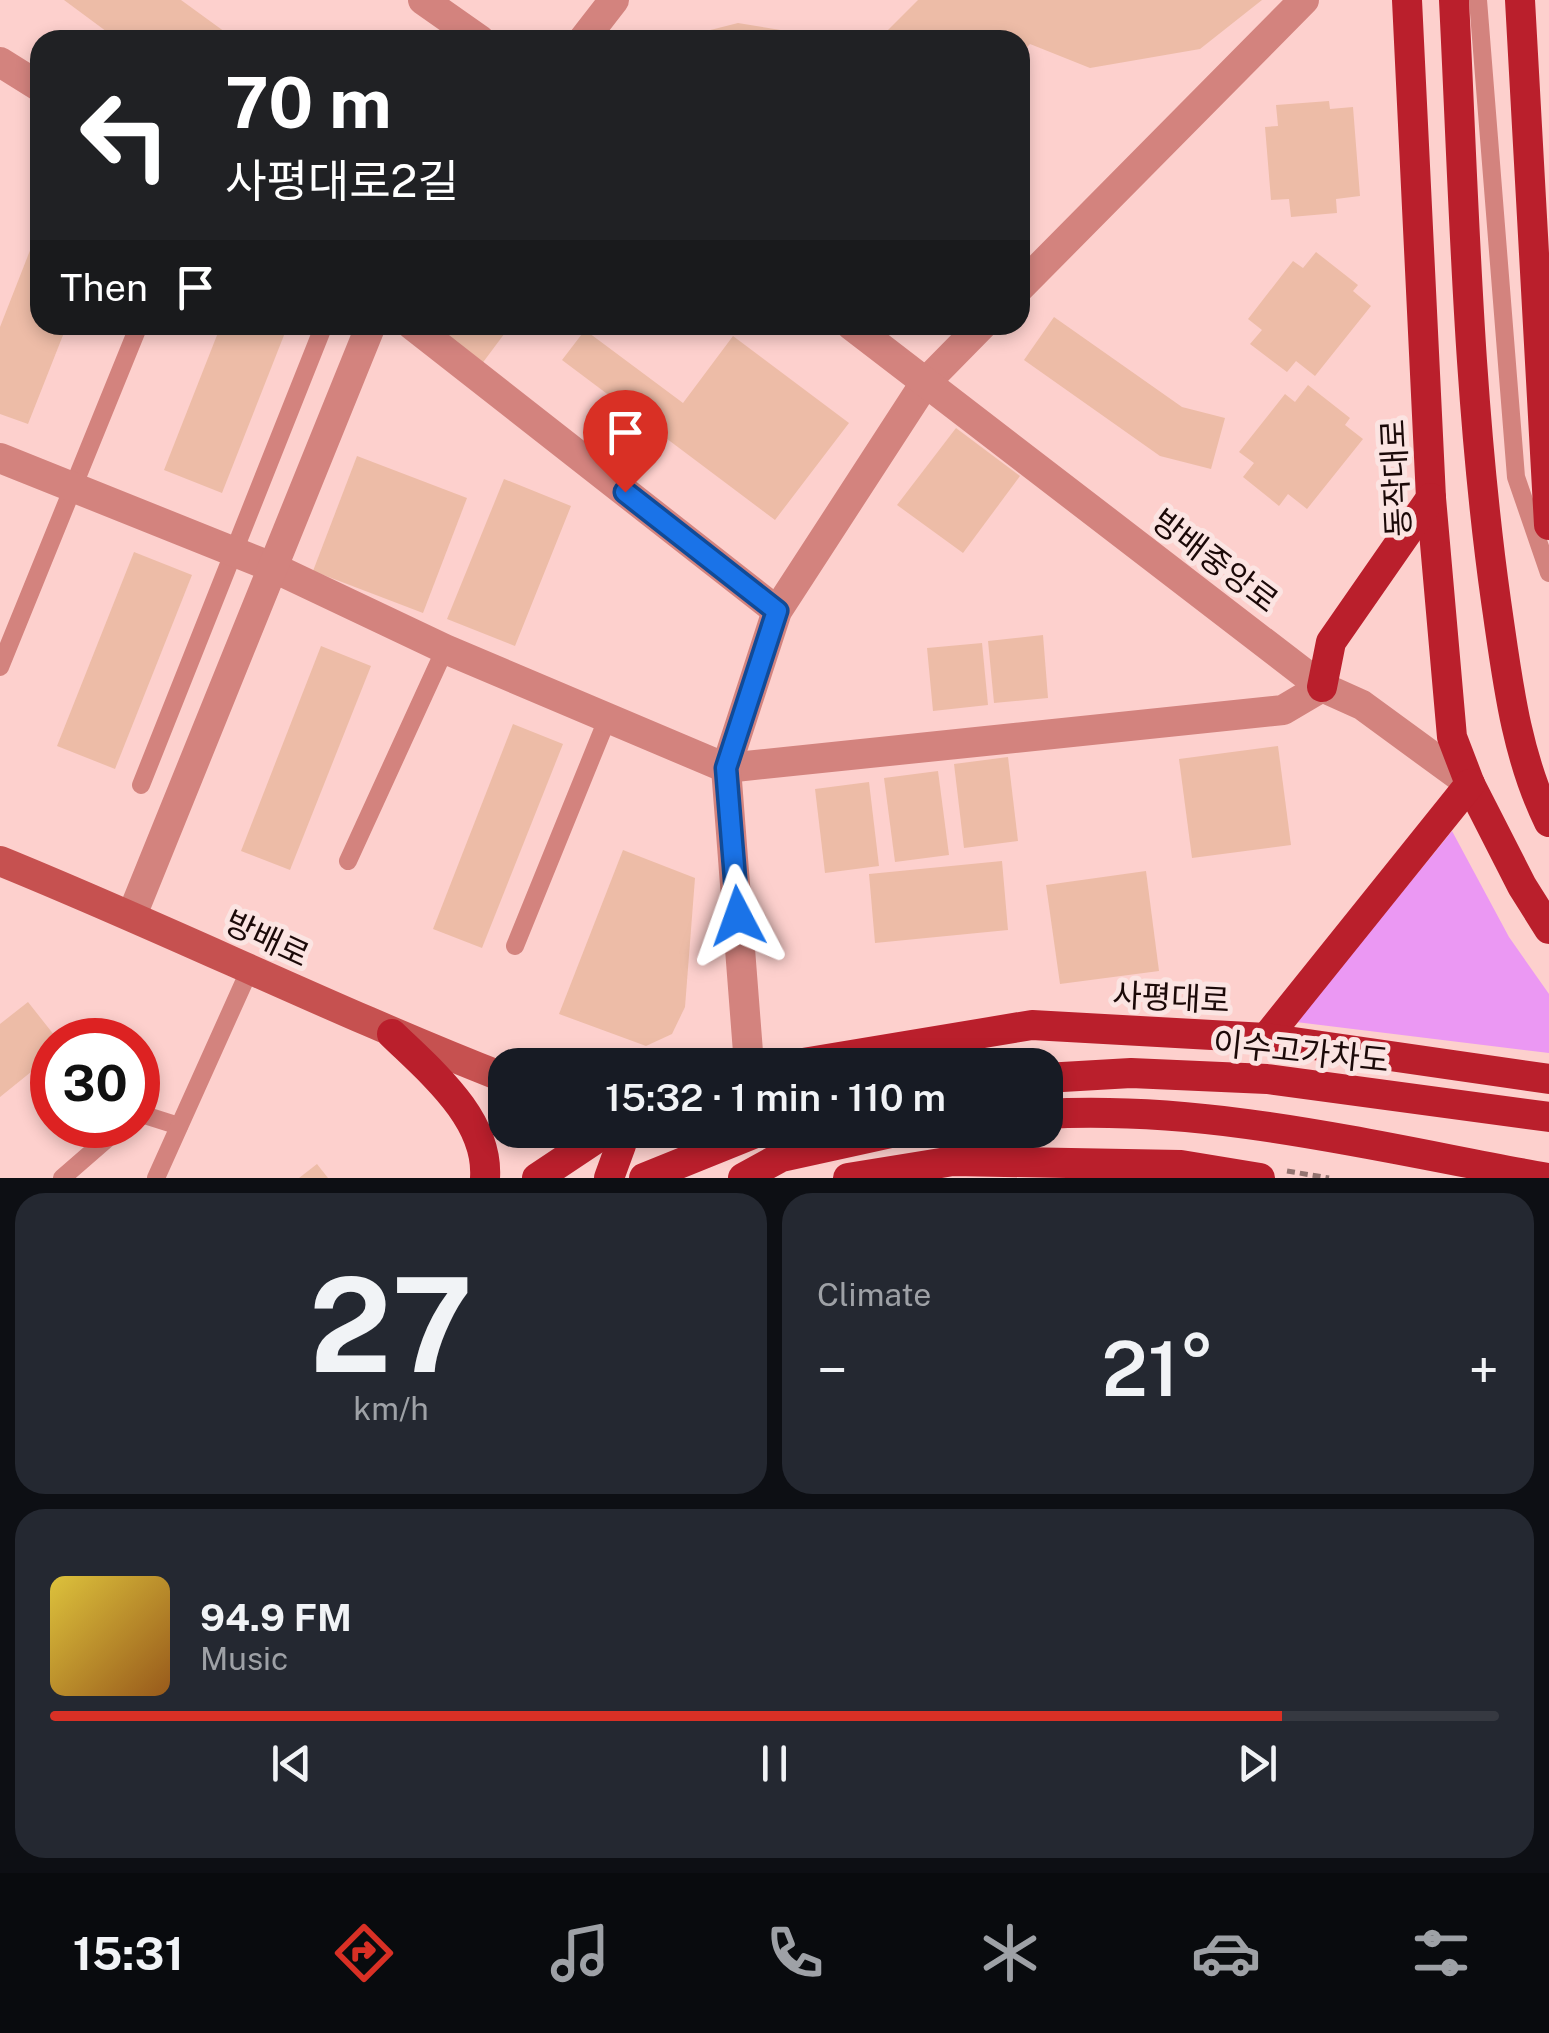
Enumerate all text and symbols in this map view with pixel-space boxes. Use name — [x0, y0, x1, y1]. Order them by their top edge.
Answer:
text: 70 m — [225, 61, 392, 144]
icon: left — [60, 70, 190, 200]
text: 사평대로2길 — [225, 154, 459, 207]
icon: arrive — [168, 260, 223, 315]
text: Then — [60, 265, 148, 310]
pin — [583, 390, 668, 493]
icon: arrive — [598, 405, 653, 460]
street label: 동작대로 — [1374, 418, 1417, 538]
street label: 방배중앙로 — [1145, 502, 1285, 620]
position arrow — [686, 864, 790, 968]
street label: 방배로 — [219, 903, 315, 974]
street label: 사평대로 — [1111, 976, 1231, 1019]
speed limit sign: 30 — [30, 1018, 160, 1148]
street label: 이수고가차도 — [1211, 1024, 1391, 1079]
text: 15:32 · 1 min · 110 m — [605, 1075, 946, 1120]
text: 27 — [309, 1249, 473, 1401]
text: Climate — [817, 1276, 931, 1313]
text: 21° — [1102, 1325, 1214, 1413]
text: − — [817, 1338, 848, 1402]
text: + — [1469, 1338, 1499, 1402]
text: km/h — [353, 1390, 429, 1427]
text: 94.9 FM — [200, 1595, 352, 1640]
text: Music — [200, 1640, 288, 1677]
icon: previous — [264, 1736, 319, 1791]
icon: pause — [747, 1736, 802, 1791]
icon: next — [1230, 1736, 1285, 1791]
icon: directions — [329, 1918, 399, 1988]
icon: music — [545, 1918, 615, 1988]
icon: phone — [760, 1918, 830, 1988]
icon: climate — [975, 1918, 1045, 1988]
icon: car — [1191, 1918, 1261, 1988]
icon: filters — [1406, 1918, 1476, 1988]
text: 15:31 — [73, 1927, 184, 1980]

